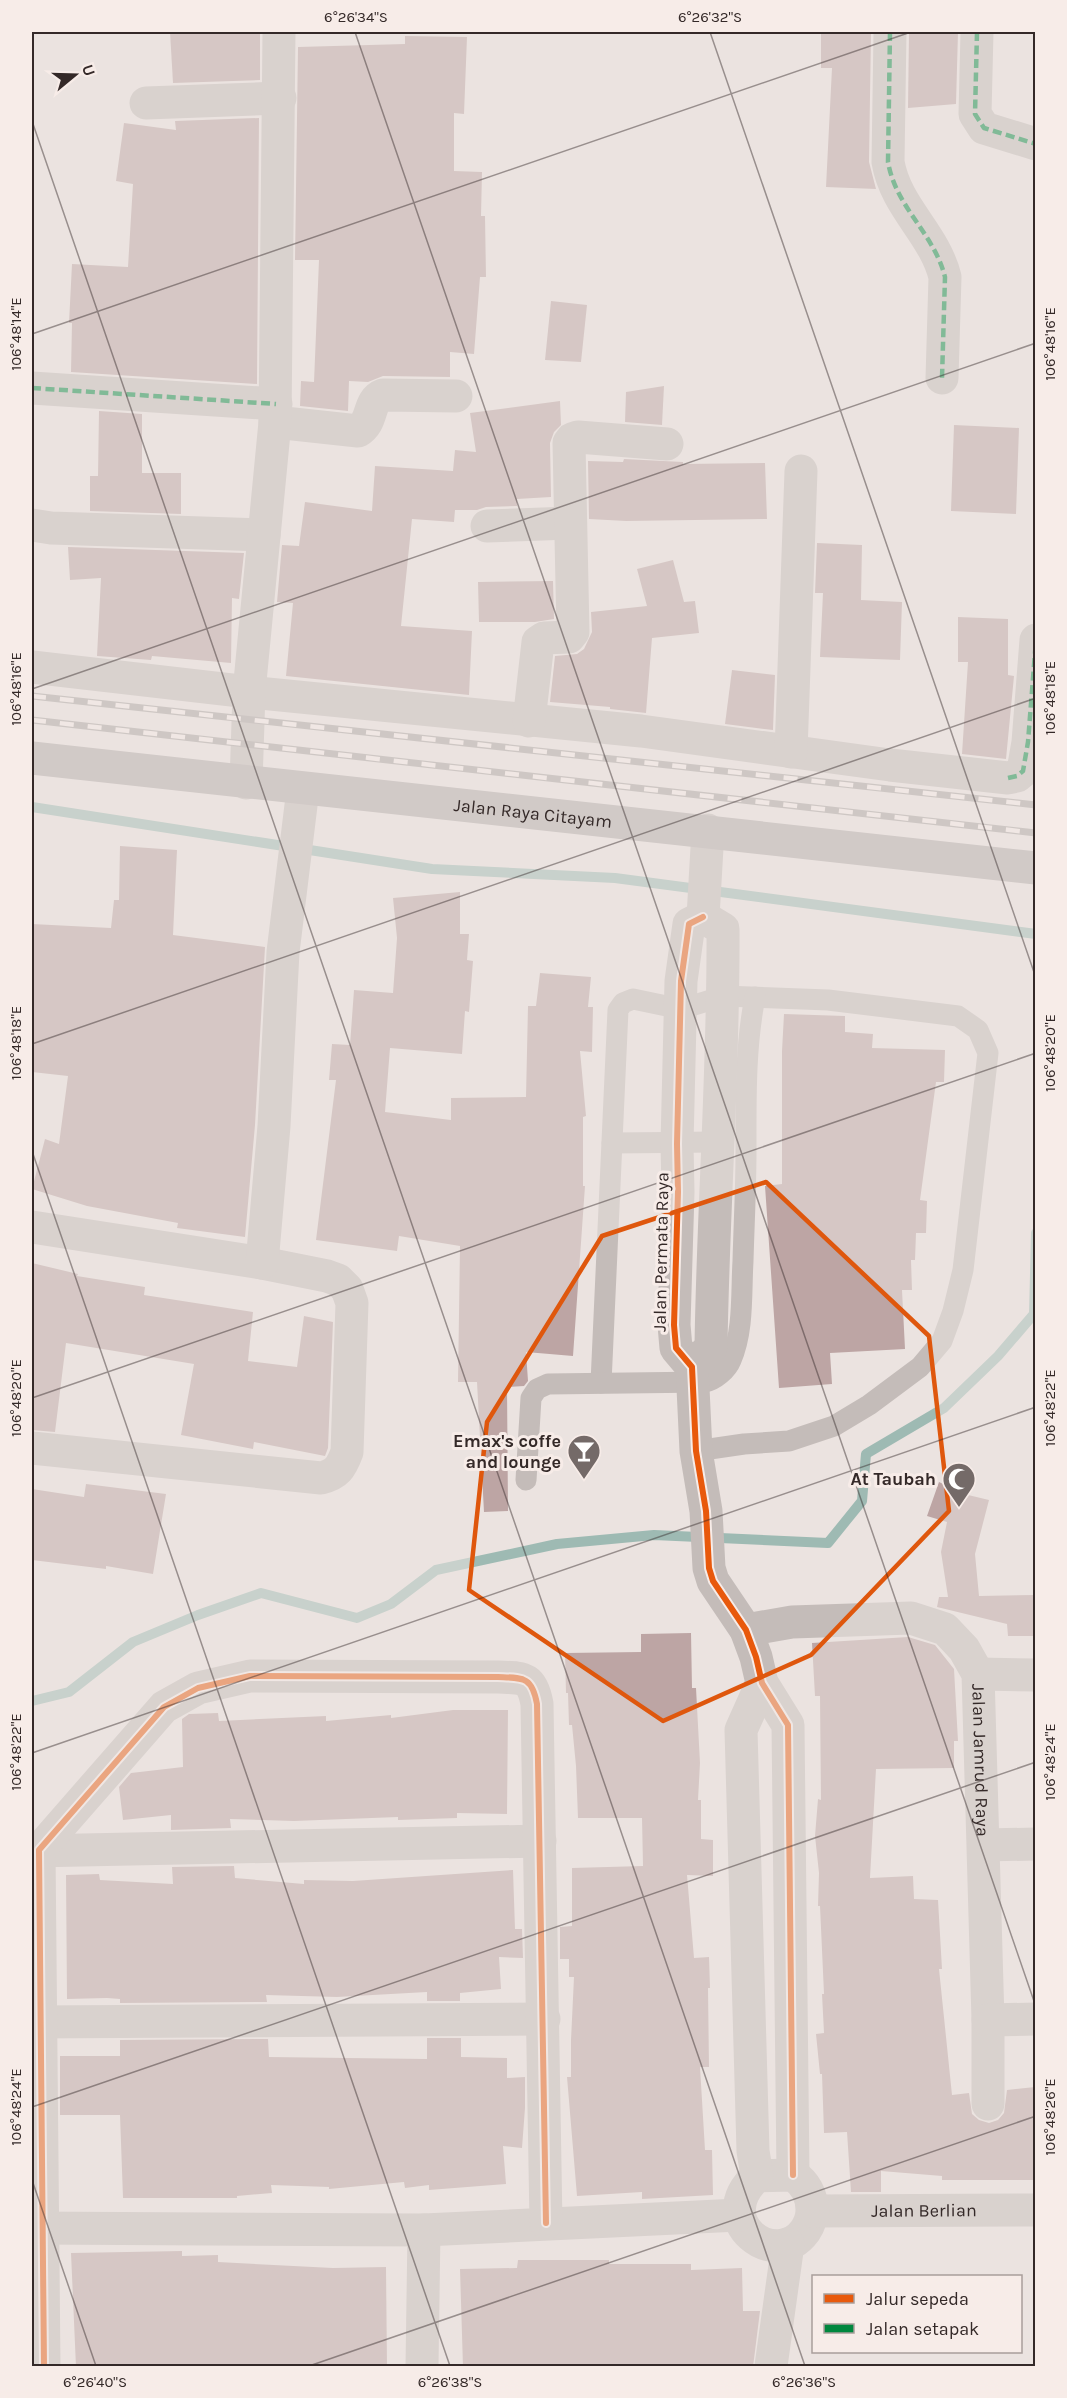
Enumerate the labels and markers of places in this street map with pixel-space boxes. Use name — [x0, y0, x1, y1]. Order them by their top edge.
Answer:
place label: Emax's coffe and lounge — [453, 1430, 561, 1473]
bar icon: Emax's coffe and lounge — [566, 1433, 602, 1480]
mosque icon: At Taubah — [941, 1461, 977, 1508]
place label: At Taubah — [851, 1468, 936, 1490]

